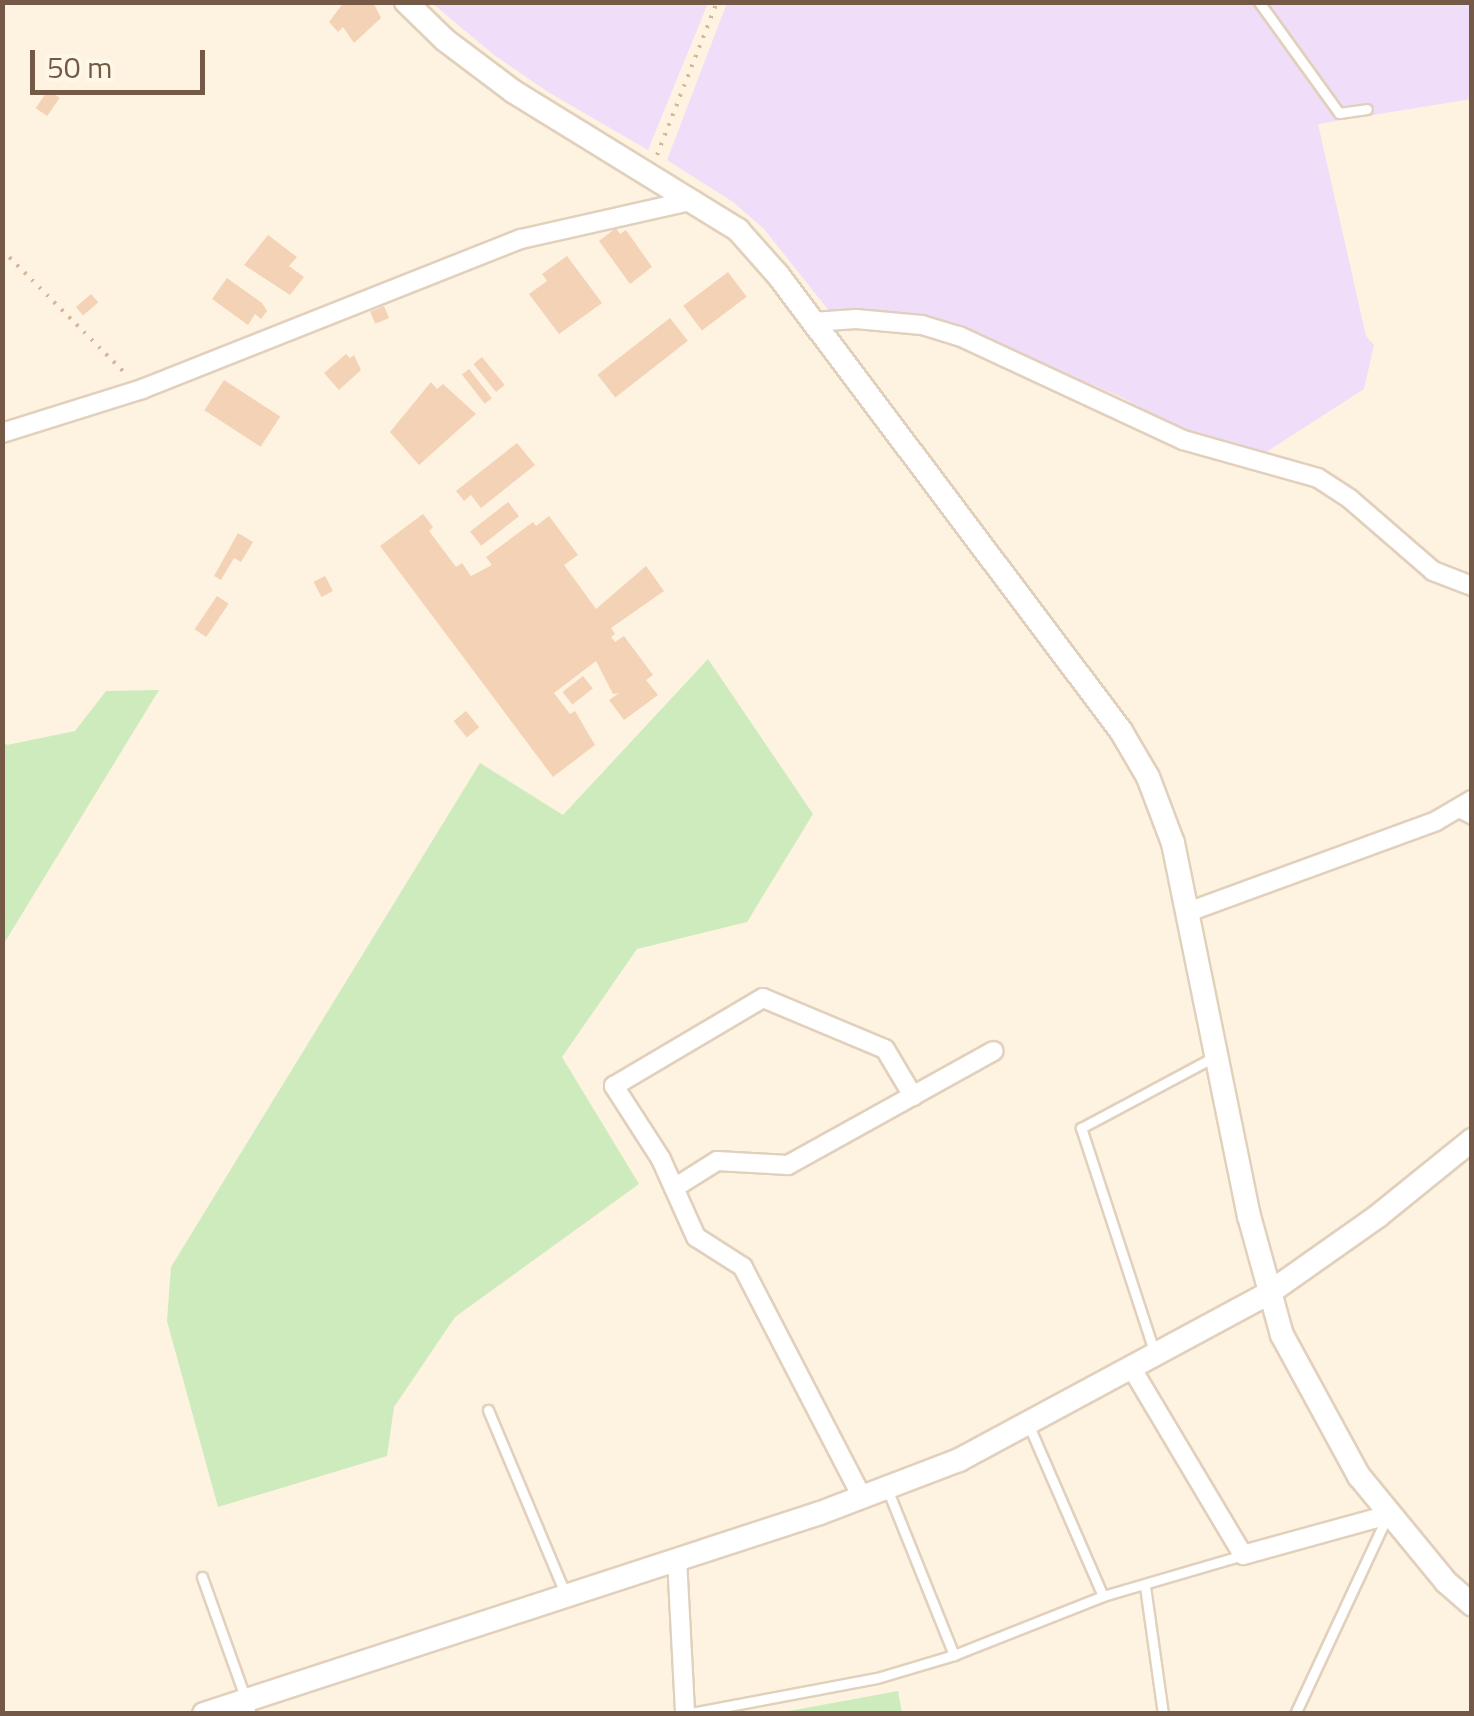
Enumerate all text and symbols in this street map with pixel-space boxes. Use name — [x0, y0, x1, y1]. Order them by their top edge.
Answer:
scale bar — [35, 30, 210, 92]
text: 50 m — [47, 44, 112, 90]

